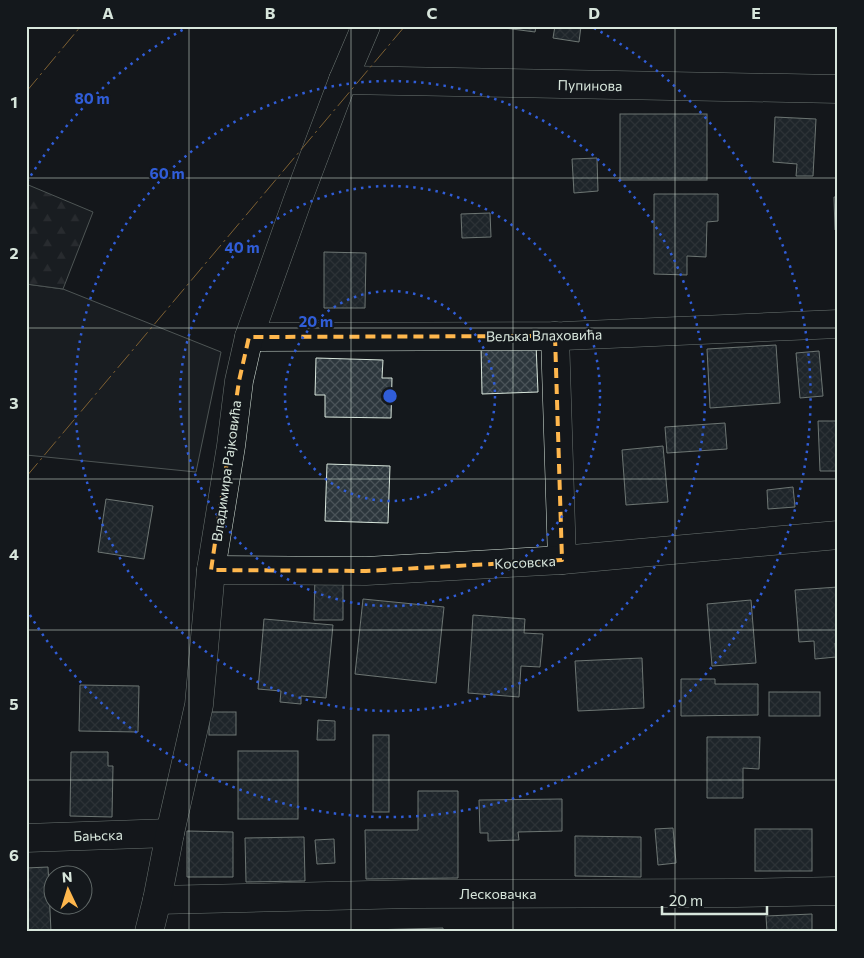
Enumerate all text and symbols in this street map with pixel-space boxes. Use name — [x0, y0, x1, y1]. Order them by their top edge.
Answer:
text: A — [102, 3, 114, 22]
text: B — [265, 3, 276, 22]
text: C — [427, 3, 438, 22]
text: D — [588, 3, 600, 22]
text: E — [751, 3, 761, 22]
street label: Пупинова — [557, 76, 623, 94]
text: 80 m — [74, 89, 110, 107]
text: 1 — [10, 92, 18, 111]
text: 60 m — [149, 164, 185, 182]
text: 40 m — [224, 238, 260, 256]
text: 2 — [9, 243, 19, 262]
text: 20 m — [299, 312, 333, 330]
street label: Вељка Влаховића — [486, 325, 602, 345]
centre of rings — [381, 387, 399, 405]
text: 3 — [9, 393, 19, 412]
street label: Владимира Рајковића — [208, 399, 244, 543]
text: 4 — [9, 544, 19, 563]
street label: Косовска — [494, 552, 556, 572]
text: 5 — [9, 694, 19, 713]
street label: Бањска — [73, 826, 123, 844]
text: 6 — [9, 845, 19, 864]
north arrow — [42, 866, 92, 916]
text: N — [61, 868, 73, 885]
scale bar — [662, 883, 766, 915]
street label: Лесковачка — [459, 885, 537, 902]
text: 20 m — [669, 891, 703, 909]

